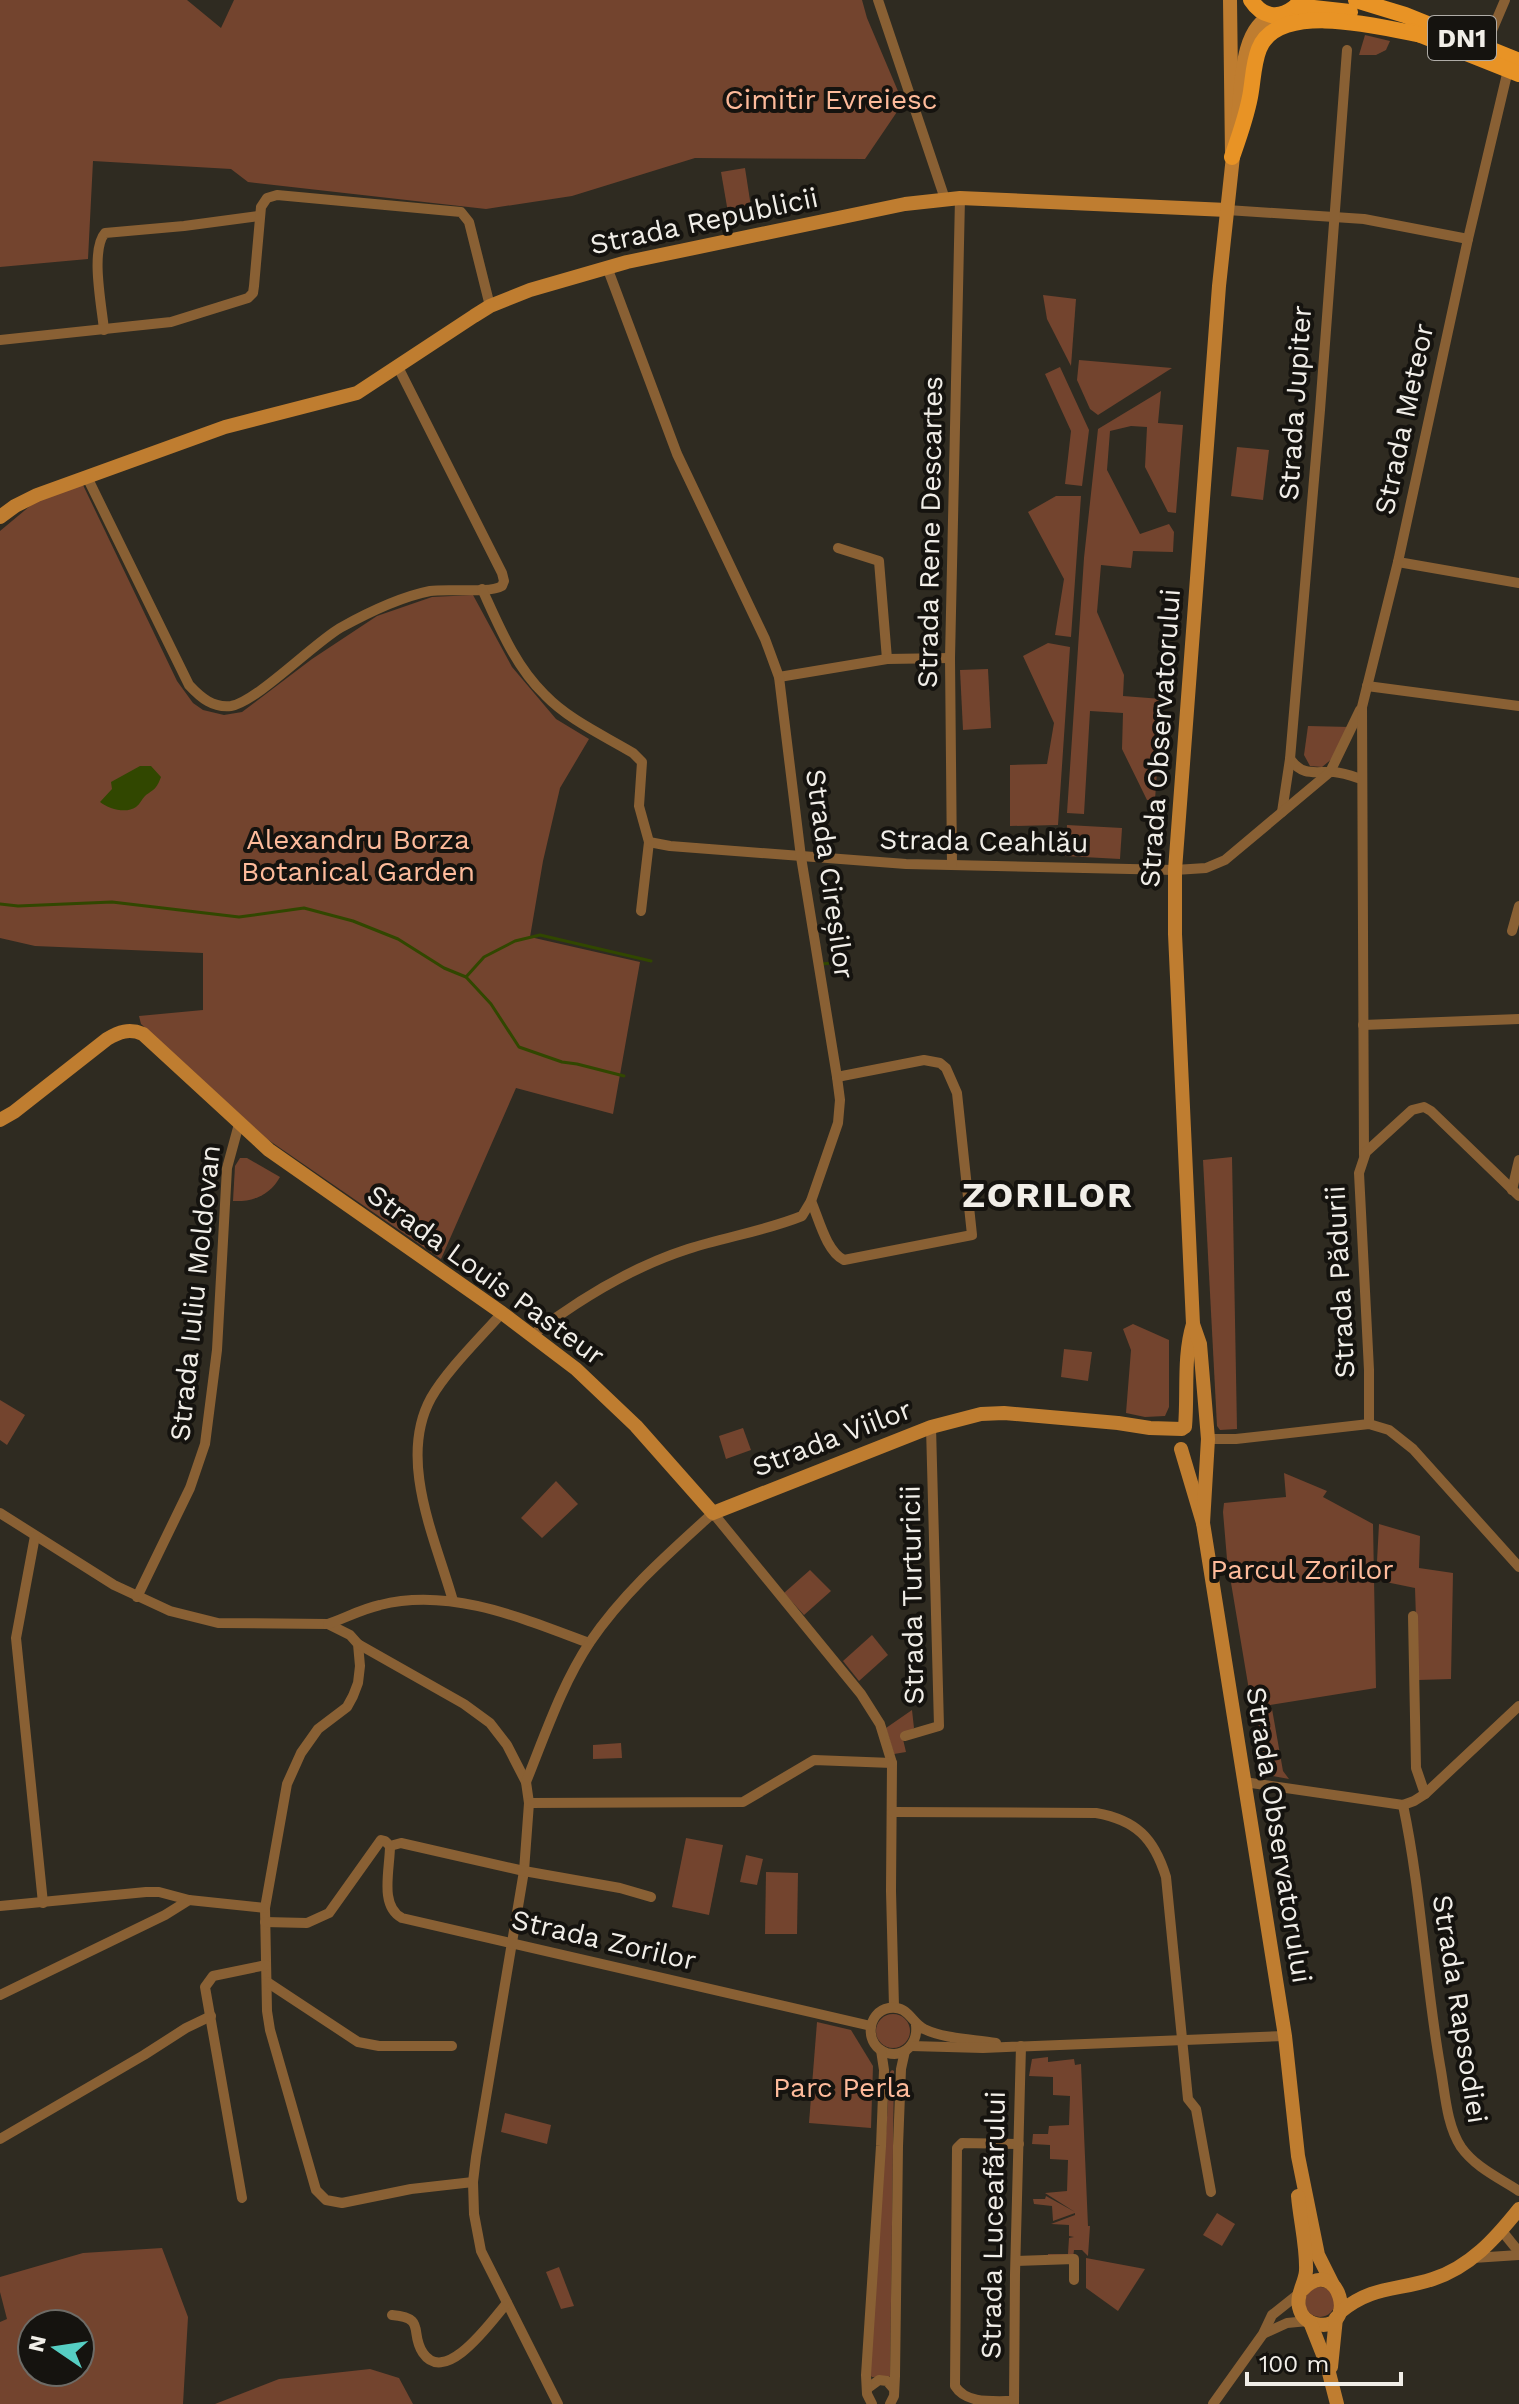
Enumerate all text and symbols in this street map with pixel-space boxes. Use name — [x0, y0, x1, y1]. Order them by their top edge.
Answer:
road number: DN1 — [1428, 16, 1496, 60]
park label: Cimitir Evreiesc — [725, 83, 938, 116]
street label: Strada Republicii — [587, 181, 821, 261]
street label: Strada Jupiter — [1272, 304, 1318, 502]
street label: Strada Meteor — [1368, 320, 1440, 518]
street label: Strada Rene Descartes — [911, 376, 949, 688]
street label: Strada Observatorului — [1133, 587, 1187, 889]
street label: Strada Cireșilor — [799, 767, 861, 981]
park label: Alexandru Borza Botanical Garden — [241, 823, 475, 888]
street label: Strada Ceahlău — [879, 823, 1089, 859]
street label: Strada Iuliu Moldovan — [163, 1143, 227, 1443]
district label: ZORILOR — [962, 1174, 1134, 1216]
street label: Strada Louis Pasteur — [361, 1178, 611, 1372]
street label: Strada Pădurii — [1318, 1185, 1362, 1379]
street label: Strada Viilor — [748, 1393, 916, 1483]
street label: Strada Turturicii — [894, 1485, 930, 1705]
park label: Parcul Zorilor — [1210, 1553, 1394, 1586]
street label: Strada Observatorului — [1239, 1684, 1319, 1986]
street label: Strada Rapsodiei — [1426, 1892, 1494, 2126]
street label: Strada Zorilor — [509, 1903, 699, 1977]
park label: Parc Perla — [773, 2071, 911, 2104]
street label: Strada Luceafărului — [974, 2091, 1012, 2359]
north arrow — [16, 2308, 96, 2388]
text: N — [23, 2333, 51, 2354]
scale bar — [1247, 2336, 1401, 2386]
text: 100 m — [1259, 2350, 1329, 2378]

